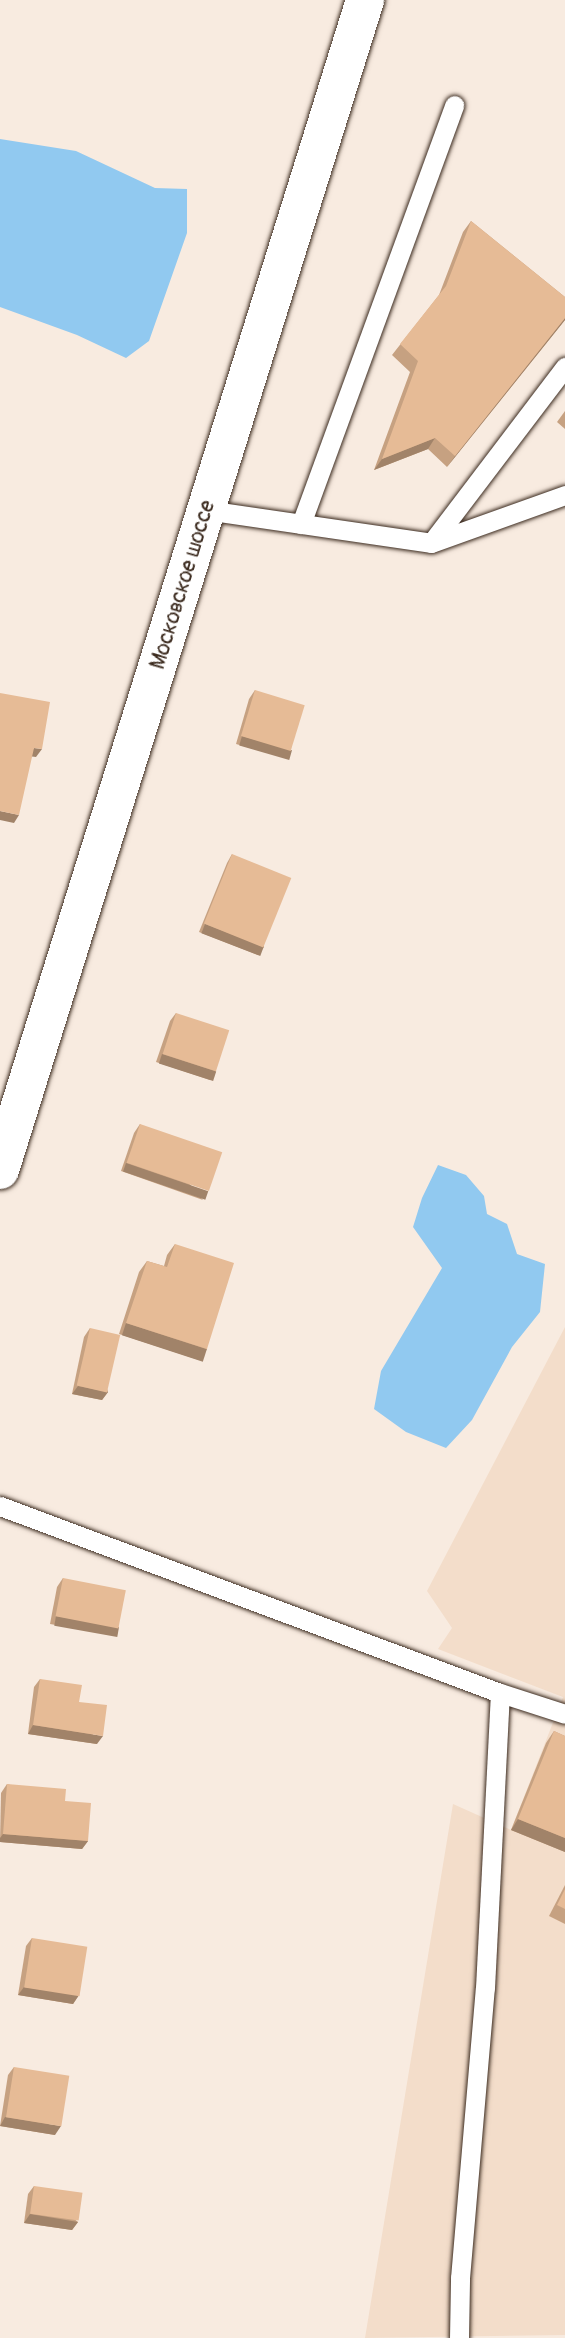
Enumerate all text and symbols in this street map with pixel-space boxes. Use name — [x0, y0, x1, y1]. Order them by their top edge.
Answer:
street label: Московское шоссе — [145, 498, 221, 672]

